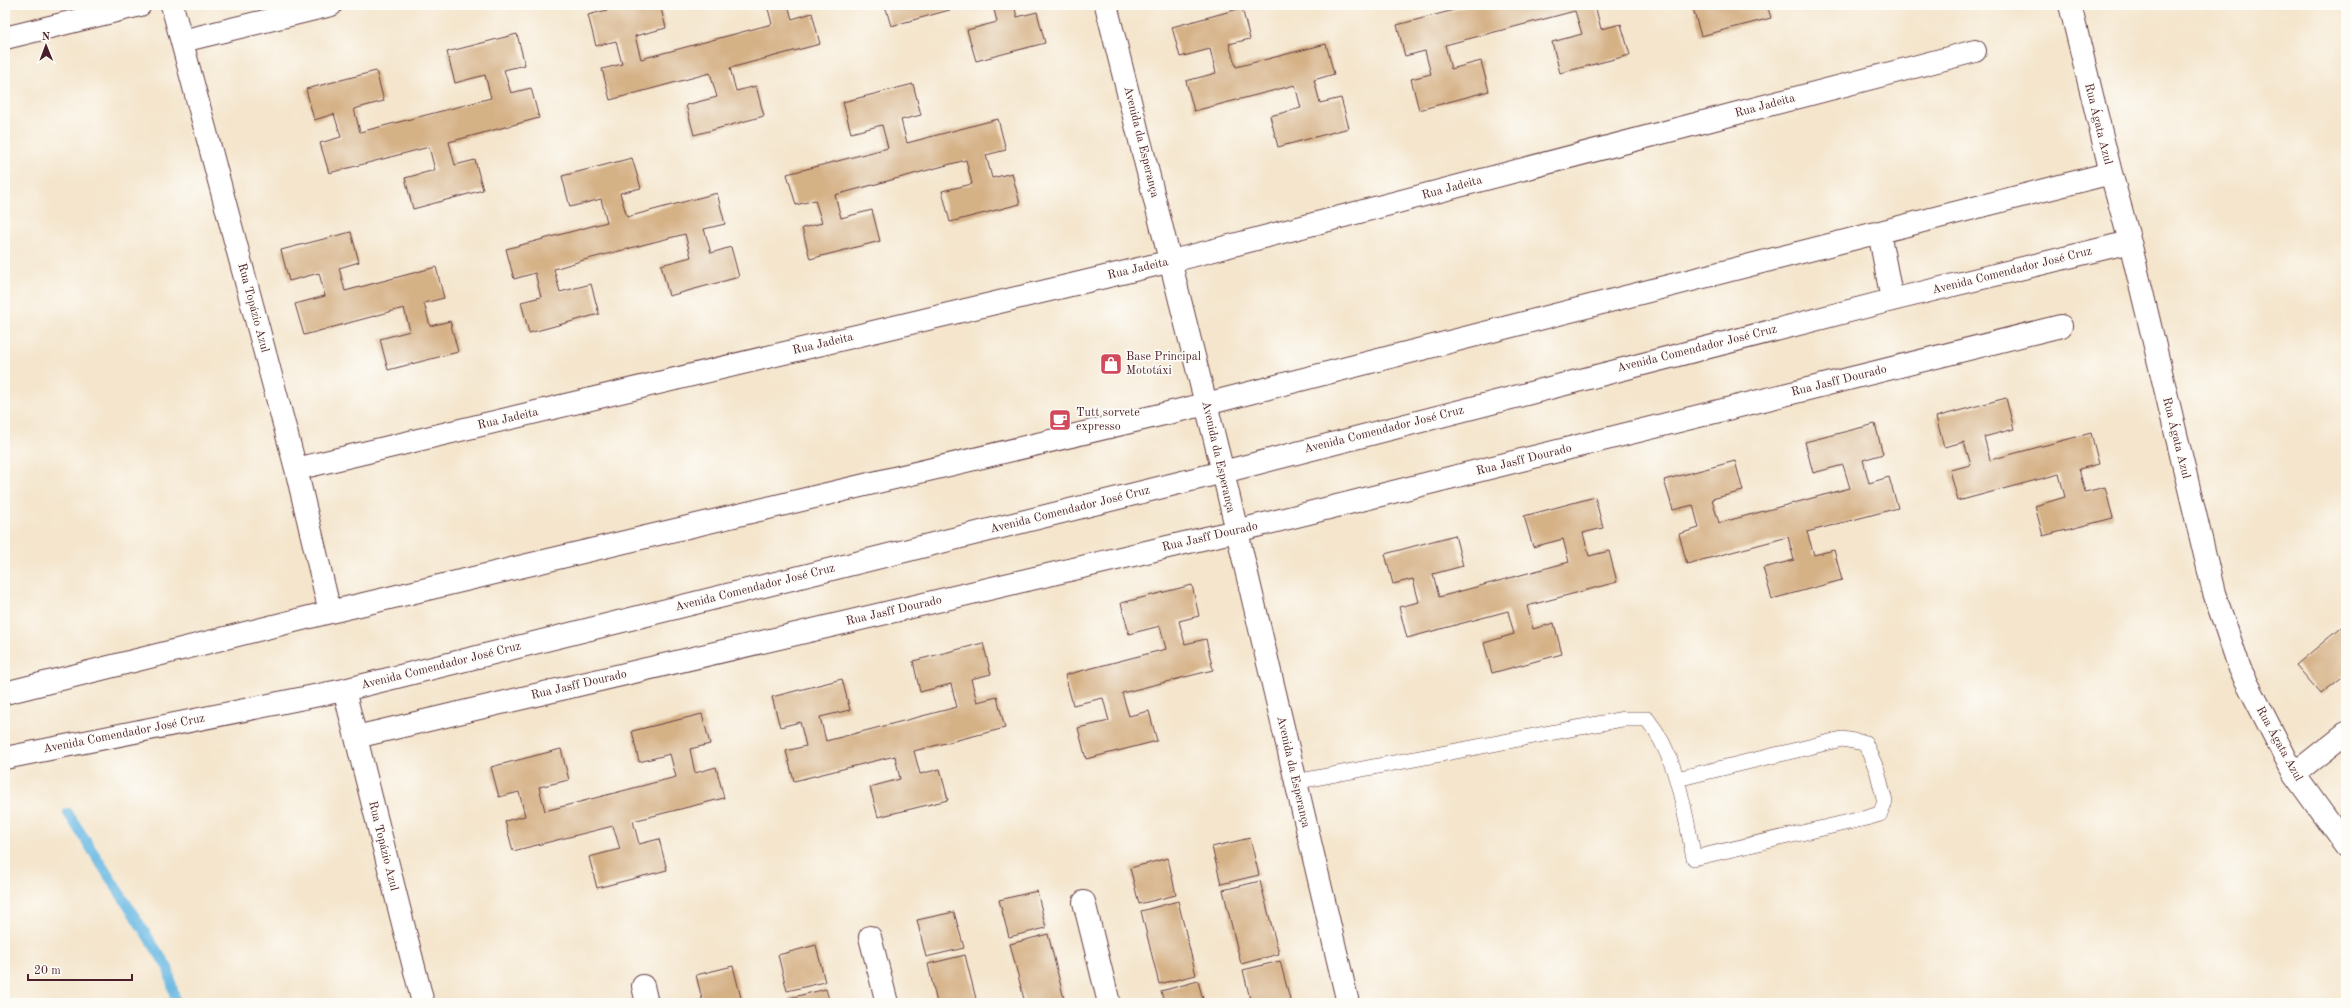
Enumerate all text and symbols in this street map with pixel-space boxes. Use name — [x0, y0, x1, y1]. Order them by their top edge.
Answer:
north arrow — [26, 26, 66, 66]
text: N — [42, 32, 51, 43]
street label: Rua Ágata Azul — [2082, 81, 2117, 166]
street label: Avenida da Esperança — [1121, 85, 1161, 199]
street label: Rua Jadeita — [1734, 92, 1796, 120]
street label: Rua Jadeita — [1421, 174, 1483, 202]
street label: Avenida Comendador José Cruz — [1931, 245, 2093, 297]
street label: Rua Jadeita — [1107, 256, 1170, 282]
street label: Rua Topázio Azul — [235, 262, 271, 354]
street label: Avenida Comendador José Cruz — [1616, 323, 1778, 375]
street label: Rua Jadeita — [792, 331, 855, 357]
shop icon: Base Principal Mototáxi — [1098, 351, 1124, 377]
place label: Base Principal Mototáxi — [1126, 351, 1201, 377]
street label: Rua Jasff Dourado — [1790, 363, 1888, 399]
street label: Rua Ágata Azul — [2160, 395, 2195, 480]
street label: Avenida da Esperança — [1199, 400, 1237, 514]
street label: Avenida Comendador José Cruz — [1303, 404, 1465, 456]
street label: Rua Jadeita — [477, 406, 540, 432]
cafe icon: Tutt sorvete expresso — [1047, 407, 1073, 433]
place label: Tutt sorvete expresso — [1076, 407, 1140, 433]
street label: Rua Jasff Dourado — [1475, 442, 1573, 478]
street label: Avenida Comendador José Cruz — [989, 484, 1151, 536]
street label: Rua Jasff Dourado — [1161, 520, 1259, 554]
street label: Avenida Comendador José Cruz — [674, 562, 836, 614]
street label: Rua Jasff Dourado — [845, 594, 943, 628]
street label: Avenida Comendador José Cruz — [360, 640, 522, 692]
street label: Rua Jasff Dourado — [530, 668, 628, 702]
street label: Rua Ágata Azul — [2254, 703, 2307, 783]
street label: Avenida Comendador José Cruz — [42, 712, 206, 756]
street label: Avenida da Esperança — [1274, 715, 1312, 829]
street label: Rua Topázio Azul — [366, 800, 400, 892]
scale bar — [28, 956, 132, 982]
text: 20 m — [34, 965, 61, 977]

